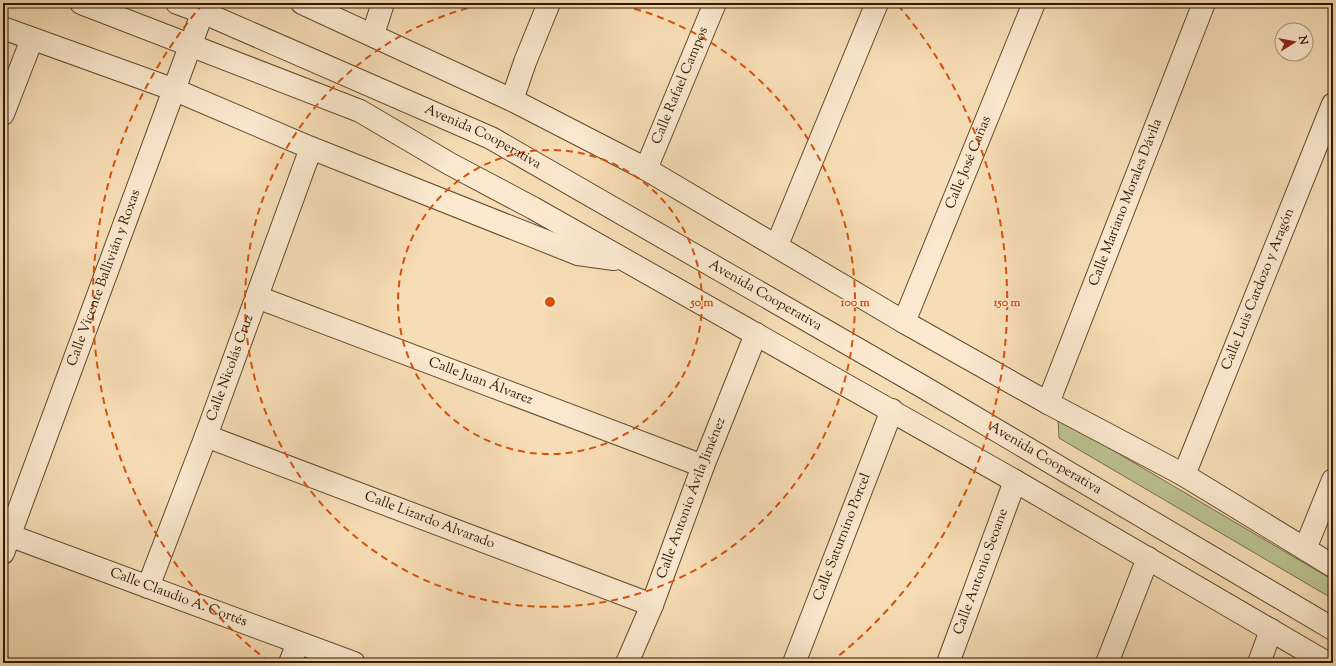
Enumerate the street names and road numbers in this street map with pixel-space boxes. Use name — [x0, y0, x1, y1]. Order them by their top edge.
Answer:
street label: Calle Rafael Campos — [647, 24, 714, 148]
street label: Avenida Cooperativa — [421, 100, 545, 175]
street label: Calle José Cañas — [941, 113, 997, 212]
street label: Calle Mariano Morales Dávila — [1084, 116, 1168, 289]
street label: Calle Vicente Ballivián y Roxas — [63, 187, 146, 369]
street label: Calle Luis Cardozo y Aragón — [1217, 205, 1300, 373]
street label: Avenida Cooperativa — [704, 255, 826, 337]
street label: Calle Nicolás Cruz — [202, 312, 259, 424]
street label: Calle Juan Álvarez — [425, 353, 536, 411]
street label: Calle Antonio Ávila Jiménez — [652, 415, 731, 582]
street label: Avenida Cooperativa — [985, 418, 1106, 500]
street label: Calle Saturnino Porcel — [809, 470, 877, 604]
street label: Calle Lizardo Alvarado — [361, 487, 498, 555]
street label: Calle Antonio Seoane — [949, 506, 1014, 638]
street label: Calle Claudio A. Cortés — [107, 563, 250, 633]

